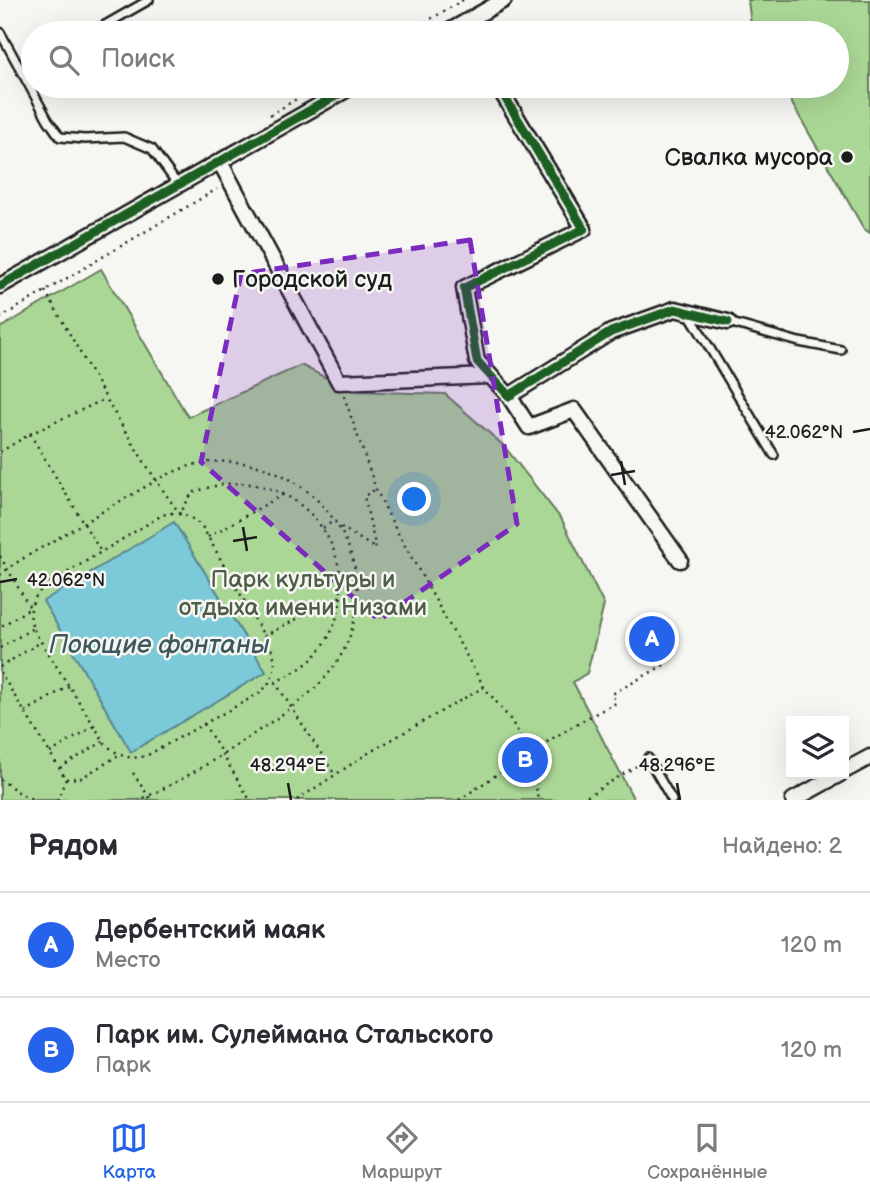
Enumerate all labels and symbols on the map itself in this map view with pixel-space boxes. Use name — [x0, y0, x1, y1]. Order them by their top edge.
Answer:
place label: Свалка мусора — [664, 143, 833, 172]
marker: Свалка мусора — [839, 149, 855, 165]
place label: Городской суд — [232, 265, 392, 294]
marker: Городской суд — [210, 271, 226, 287]
text: 42.062°N — [765, 422, 843, 443]
your location — [397, 482, 431, 516]
park label: Парк культуры и отдыха имени Низами — [179, 565, 427, 622]
text: 42.062°N — [27, 570, 105, 591]
pin: A — [629, 613, 675, 665]
water label: Поющие фонтаны — [49, 630, 270, 661]
pin: B — [502, 734, 548, 786]
text: 48.294°E — [250, 755, 326, 776]
text: 48.296°E — [639, 755, 716, 776]

